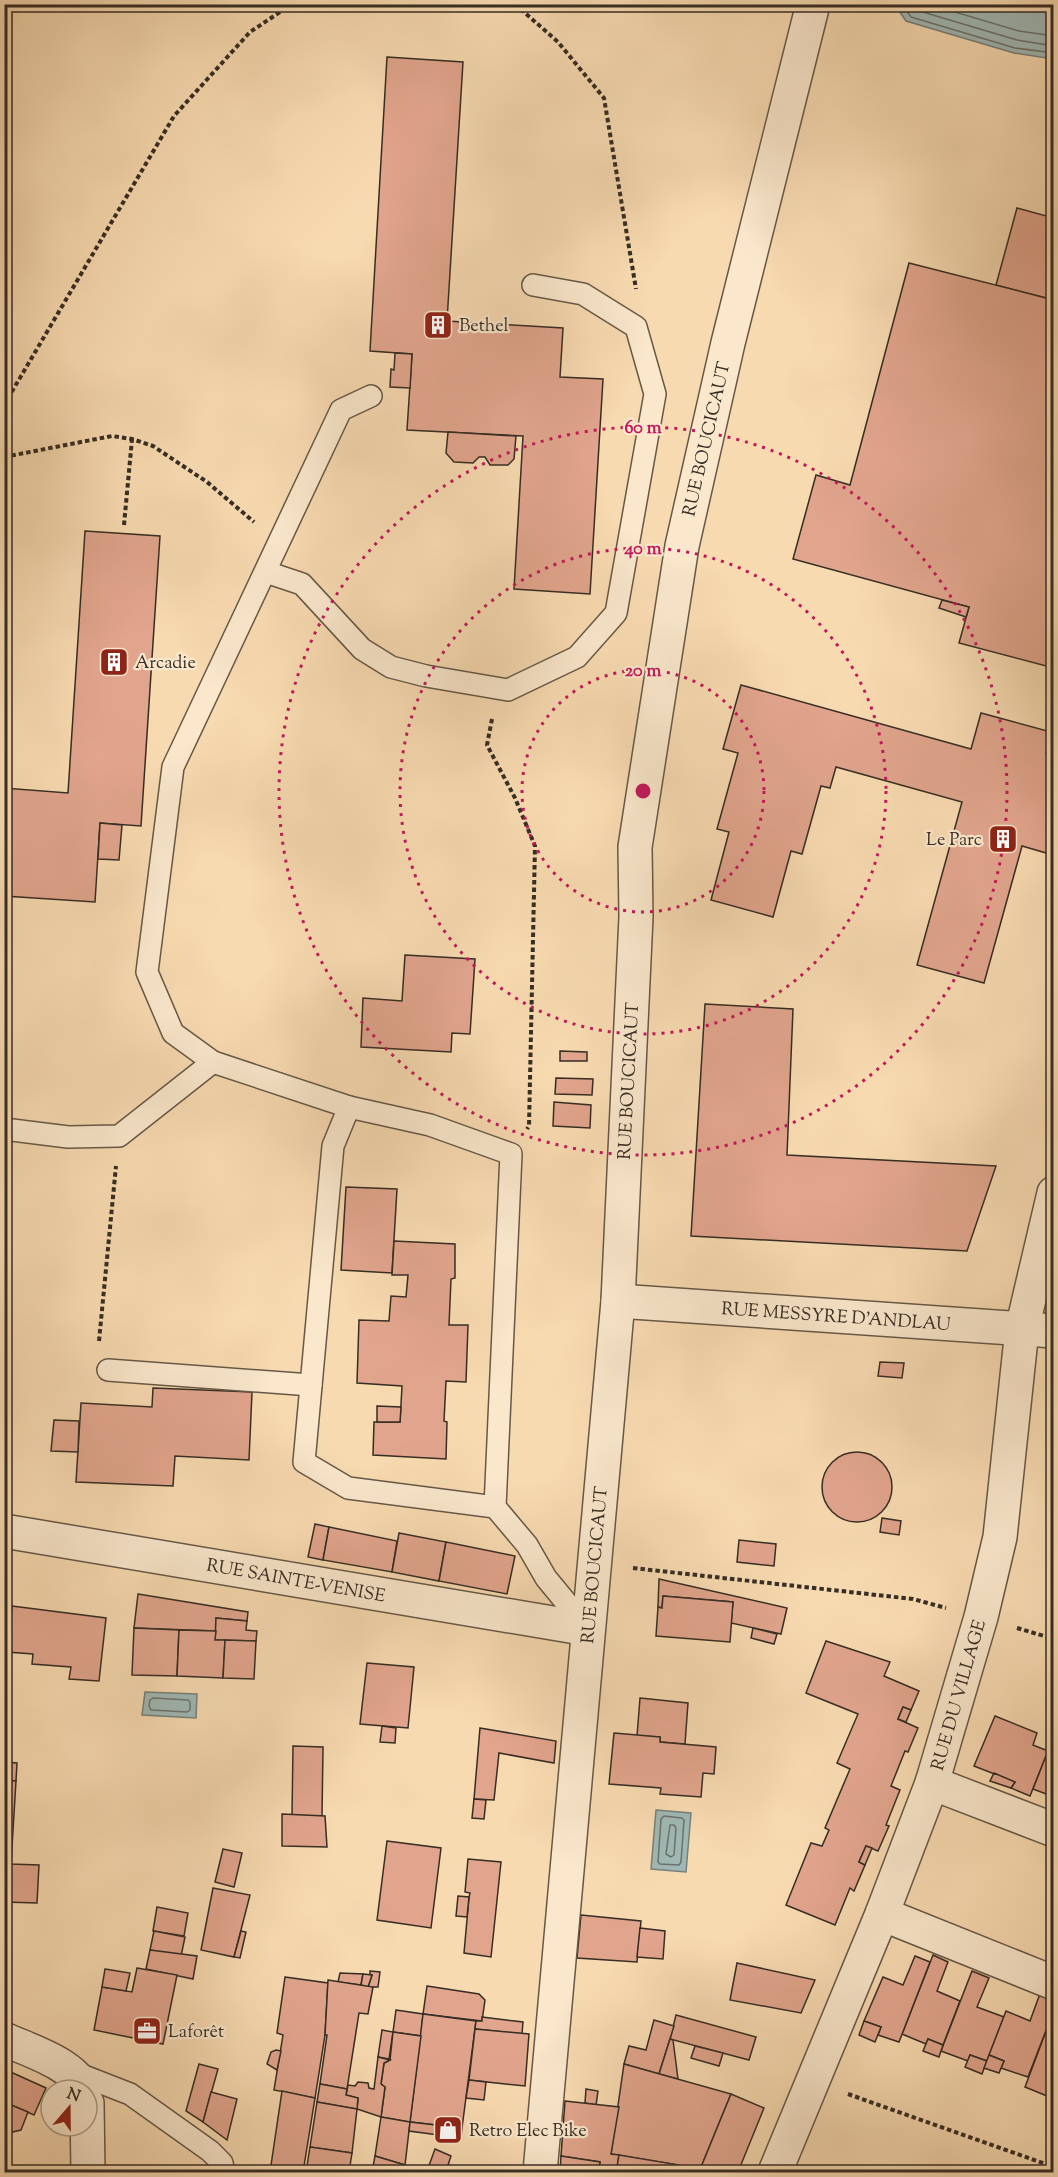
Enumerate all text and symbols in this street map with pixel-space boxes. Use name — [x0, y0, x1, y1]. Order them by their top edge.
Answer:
building icon: Bethel — [422, 309, 454, 341]
place label: Bethel — [459, 314, 509, 340]
street label: RUE BOUCICAUT — [678, 359, 738, 519]
text: 60 m — [624, 416, 662, 442]
text: 40 m — [623, 537, 662, 563]
building icon: Arcadie — [98, 646, 130, 678]
place label: Arcadie — [135, 651, 196, 677]
text: 20 m — [625, 659, 661, 685]
centre of rings — [633, 781, 653, 801]
building icon: Le Parc — [987, 823, 1019, 855]
place label: Le Parc — [926, 828, 982, 854]
street label: RUE BOUCICAUT — [613, 1001, 647, 1161]
street label: RUE MESSYRE D'ANDLAU — [720, 1297, 952, 1339]
street label: RUE BOUCICAUT — [576, 1485, 616, 1645]
street label: RUE SAINTE-VENISE — [204, 1553, 387, 1611]
street label: RUE DU VILLAGE — [926, 1617, 994, 1774]
office icon: Laforêt — [131, 2015, 163, 2047]
place label: Laforêt — [168, 2020, 224, 2046]
north arrow — [39, 2078, 99, 2138]
text: N — [63, 2083, 83, 2109]
shop icon: Retro Elec Bike — [432, 2114, 464, 2146]
place label: Retro Elec Bike — [469, 2119, 587, 2145]

